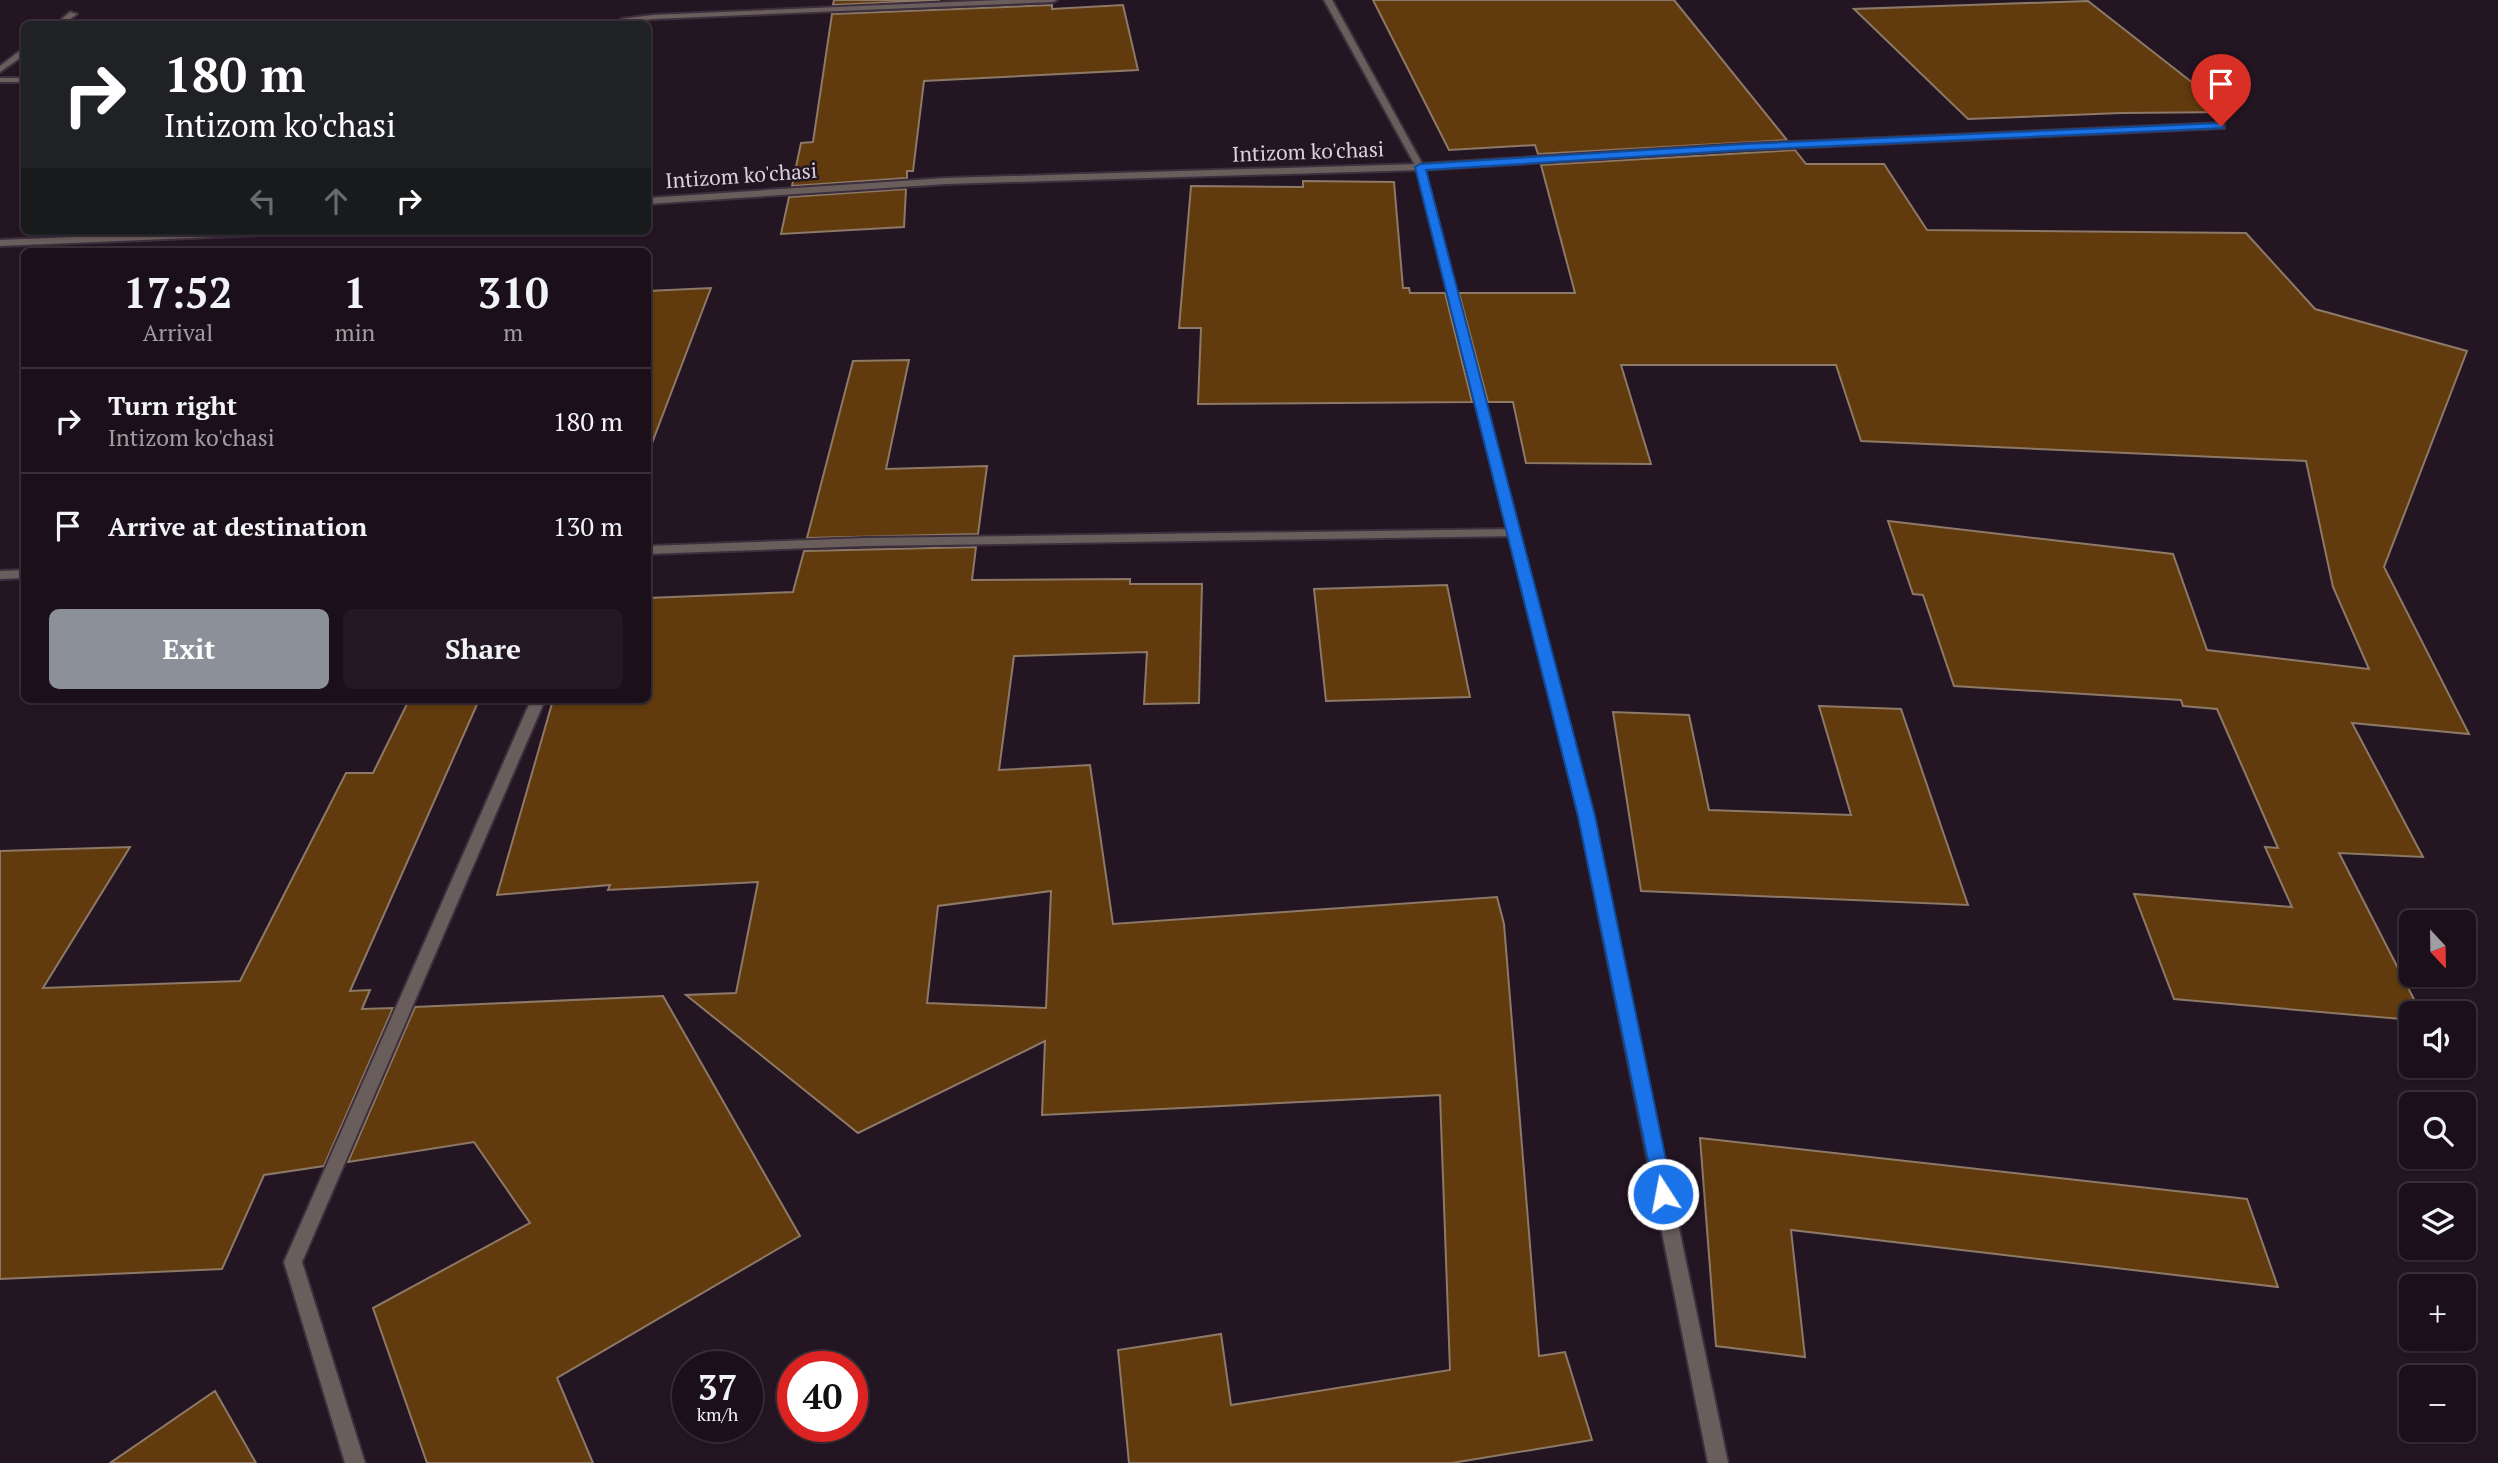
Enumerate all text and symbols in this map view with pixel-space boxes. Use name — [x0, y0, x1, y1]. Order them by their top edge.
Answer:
text: 180 m — [164, 41, 306, 106]
icon: right — [49, 49, 140, 140]
pin — [2191, 54, 2251, 126]
icon: arrive — [2202, 65, 2240, 103]
text: Intizom ko'chasi — [164, 104, 396, 146]
street label: Intizom ko'chasi — [1231, 134, 1385, 168]
street label: Intizom ko'chasi — [664, 156, 818, 194]
icon: left — [244, 182, 282, 220]
icon: ahead — [317, 182, 355, 220]
icon: right — [390, 182, 428, 220]
text: 17:52 — [123, 264, 233, 320]
text: 1 — [343, 264, 367, 320]
text: 310 — [478, 264, 549, 320]
text: Arrival — [143, 317, 213, 348]
text: min — [335, 317, 375, 348]
text: m — [503, 317, 523, 348]
text: Turn right — [108, 388, 237, 422]
icon: right — [49, 402, 87, 440]
text: 180 m — [553, 404, 623, 438]
text: Intizom ko'chasi — [108, 422, 275, 453]
icon: arrive — [49, 507, 87, 545]
text: Arrive at destination — [108, 509, 367, 543]
text: 130 m — [553, 509, 623, 543]
button: Exit — [49, 609, 329, 689]
button: Share — [343, 609, 623, 689]
north arrow — [2399, 910, 2476, 987]
map controls — [2399, 910, 2476, 1442]
button: sound — [2399, 1001, 2476, 1078]
button: search — [2399, 1092, 2476, 1169]
position arrow — [1626, 1157, 1700, 1231]
button: layers — [2399, 1183, 2476, 1260]
button: + — [2399, 1274, 2476, 1351]
speed limit sign: 40 — [777, 1351, 868, 1442]
text: 37 — [698, 1364, 737, 1410]
button: − — [2399, 1365, 2476, 1442]
text: km/h — [697, 1402, 738, 1426]

